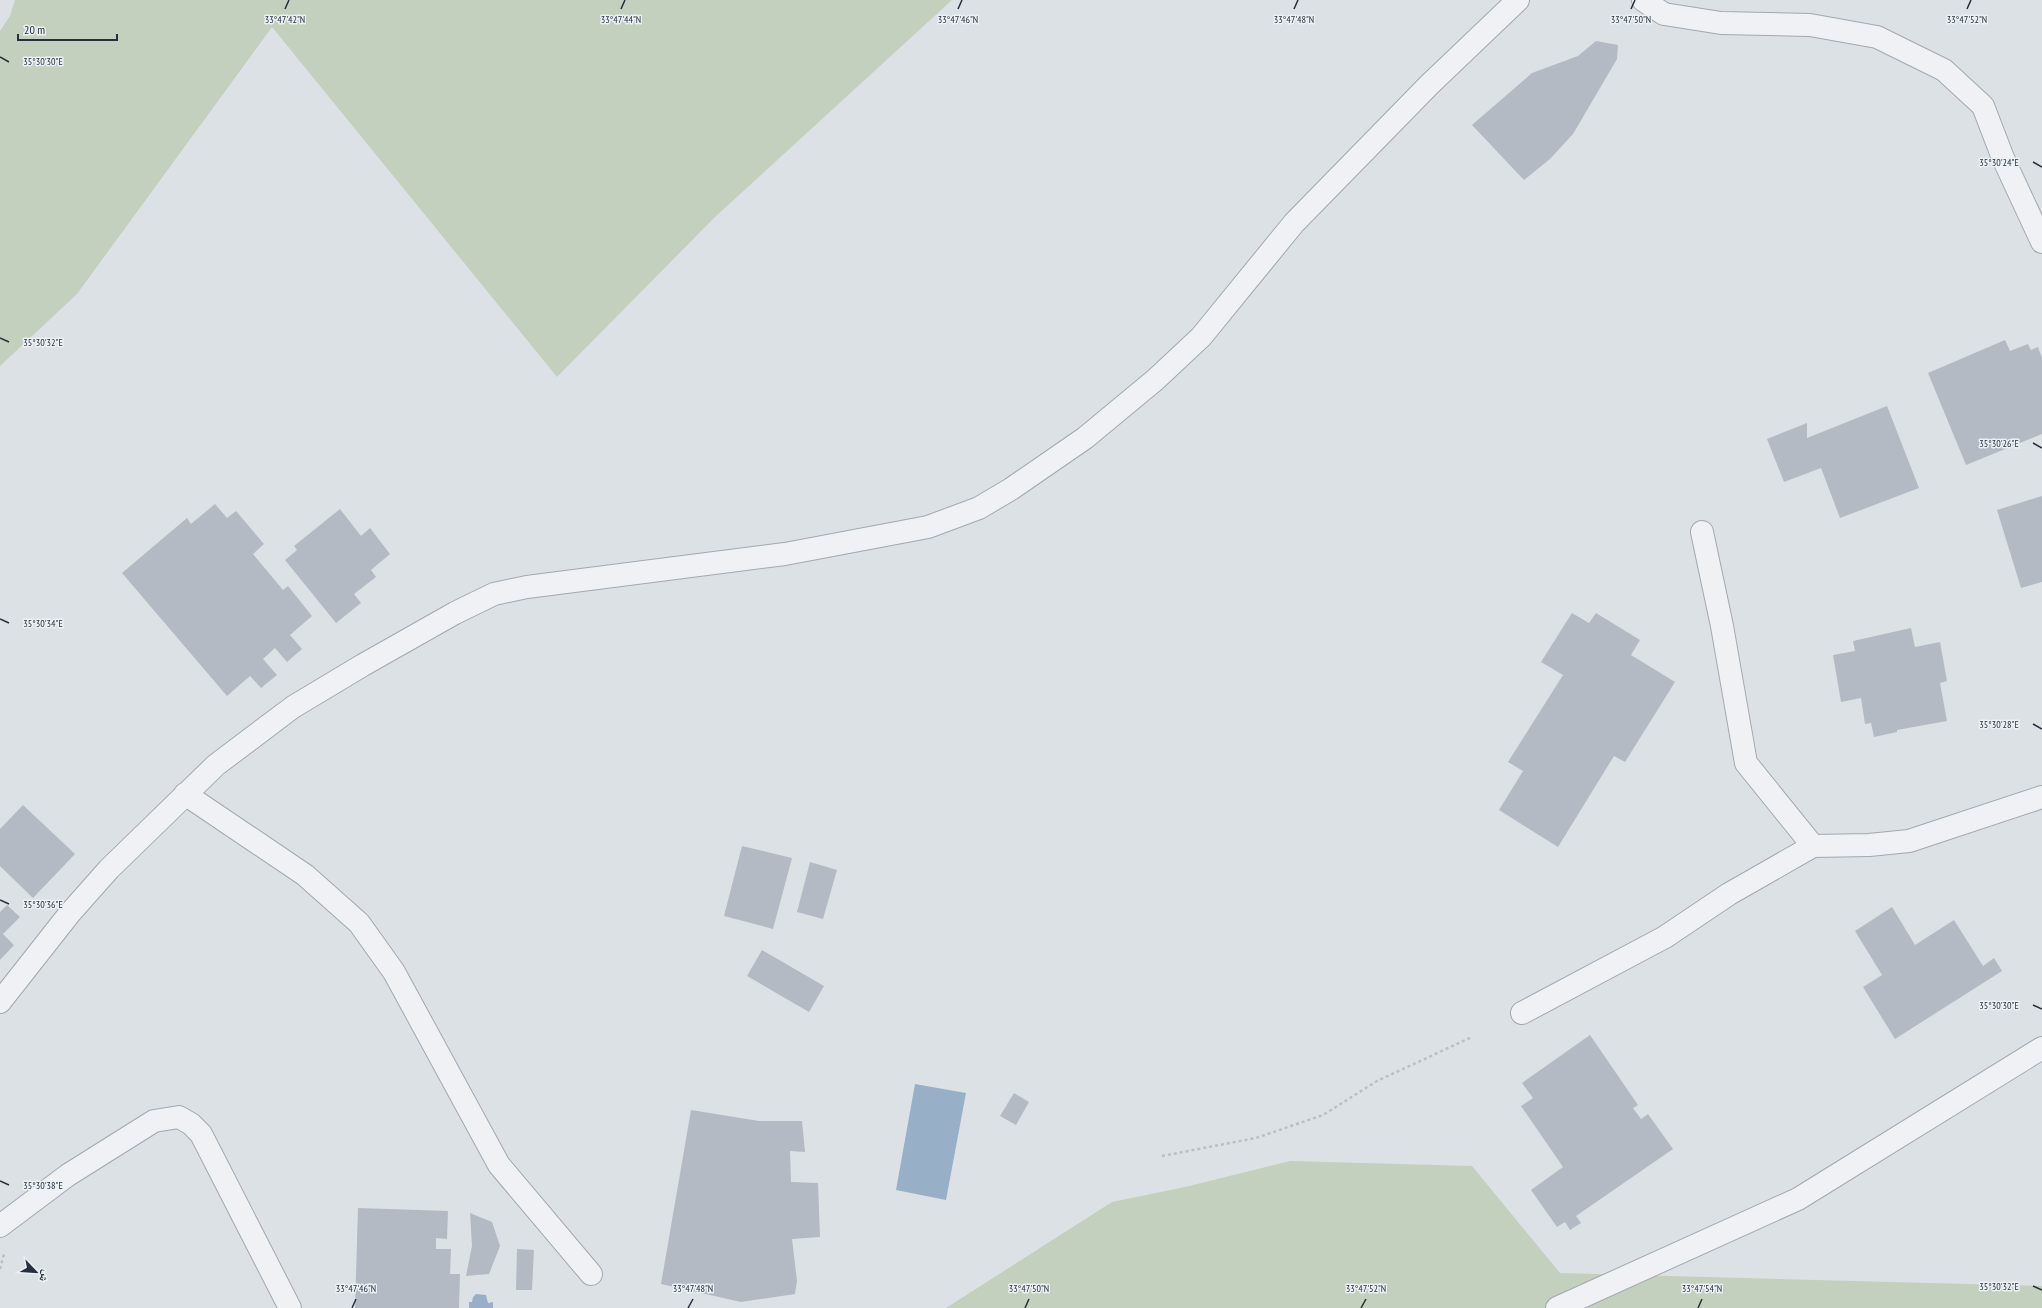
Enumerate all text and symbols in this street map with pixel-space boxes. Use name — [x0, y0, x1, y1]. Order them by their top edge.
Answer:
text: 33°47'42"N — [265, 13, 305, 26]
text: 33°47'44"N — [601, 13, 641, 26]
text: 33°47'46"N — [938, 13, 978, 26]
text: 33°47'48"N — [1274, 13, 1314, 26]
text: 33°47'50"N — [1611, 13, 1651, 26]
text: 33°47'52"N — [1947, 13, 1987, 26]
scale bar — [18, 16, 117, 42]
text: 20 m — [24, 22, 45, 37]
text: 35°30'30"E — [23, 55, 63, 68]
text: 35°30'24"E — [1979, 156, 2019, 169]
text: 35°30'32"E — [23, 336, 63, 349]
text: 35°30'26"E — [1979, 437, 2019, 450]
text: 35°30'34"E — [23, 617, 63, 630]
text: 35°30'28"E — [1979, 718, 2019, 731]
text: 35°30'36"E — [23, 898, 63, 911]
text: 35°30'30"E — [1979, 999, 2019, 1012]
text: 35°30'38"E — [23, 1179, 63, 1192]
north arrow — [16, 1252, 56, 1292]
text: ش — [35, 1268, 54, 1285]
text: 35°30'32"E — [1979, 1280, 2019, 1293]
text: 33°47'46"N — [336, 1282, 376, 1295]
text: 33°47'48"N — [673, 1282, 713, 1295]
text: 33°47'50"N — [1009, 1282, 1049, 1295]
text: 33°47'52"N — [1346, 1282, 1386, 1295]
text: 33°47'54"N — [1682, 1282, 1722, 1295]

